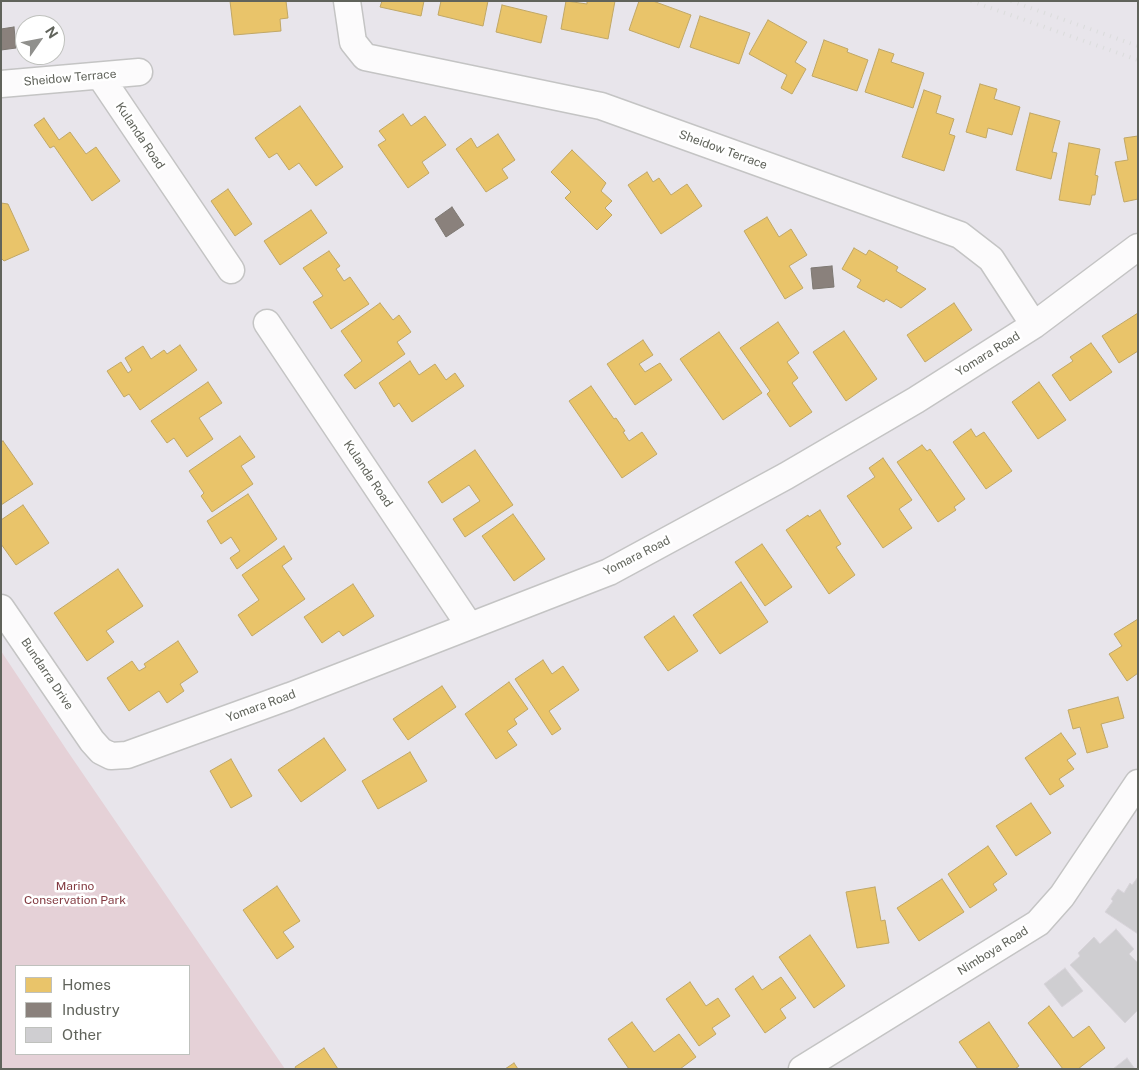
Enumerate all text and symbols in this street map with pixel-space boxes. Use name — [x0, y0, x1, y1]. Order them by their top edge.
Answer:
north arrow — [15, 15, 65, 65]
text: N — [42, 23, 61, 41]
street label: Sheidow Terrace — [23, 67, 117, 89]
street label: Kulanda Road — [112, 100, 168, 172]
street label: Sheidow Terrace — [677, 127, 769, 173]
street label: Yomara Road — [953, 329, 1023, 379]
street label: Kulanda Road — [340, 438, 396, 510]
street label: Yomara Road — [601, 533, 673, 579]
street label: Bundarra Drive — [18, 635, 76, 713]
street label: Yomara Road — [224, 687, 298, 725]
park label: Marino Conservation Park — [24, 879, 126, 907]
street label: Nimboya Road — [955, 924, 1031, 978]
legend — [15, 965, 190, 1055]
text: Homes — [62, 976, 111, 993]
text: Industry — [62, 1001, 120, 1018]
text: Other — [62, 1026, 102, 1043]

